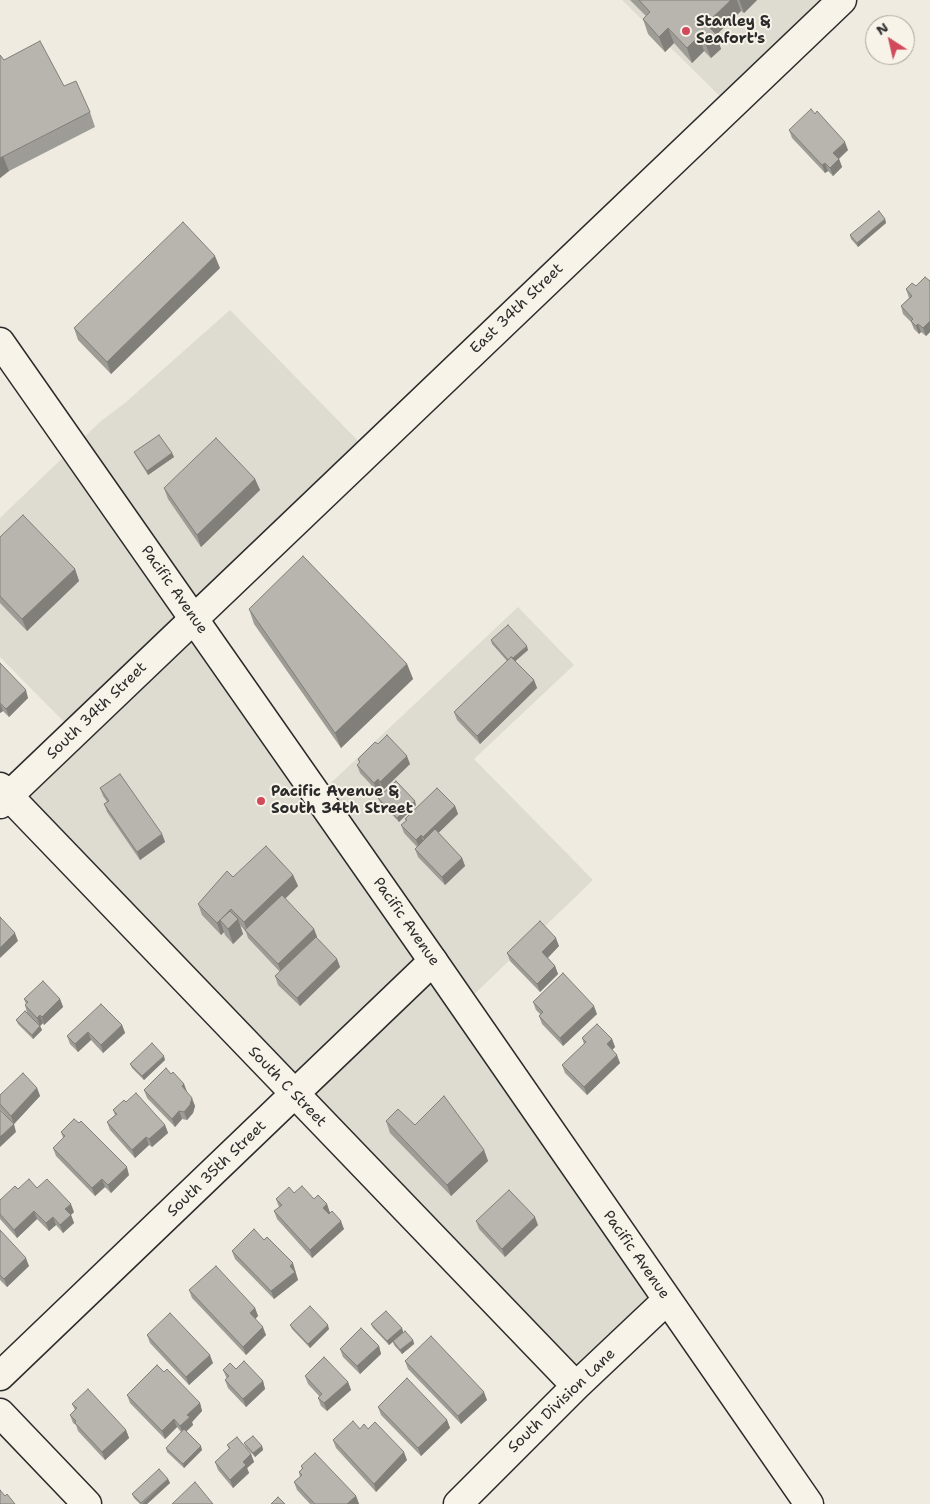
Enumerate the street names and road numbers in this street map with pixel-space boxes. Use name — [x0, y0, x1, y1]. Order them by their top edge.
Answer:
street label: East 34th Street — [467, 260, 567, 358]
street label: Pacific Avenue — [137, 542, 211, 638]
street label: South 34th Street — [43, 659, 151, 763]
street label: Pacific Avenue — [369, 874, 443, 970]
street label: South C Street — [244, 1043, 330, 1131]
street label: South 35th Street — [164, 1117, 270, 1221]
street label: Pacific Avenue — [599, 1207, 673, 1303]
street label: South Division Lane — [505, 1345, 619, 1457]

